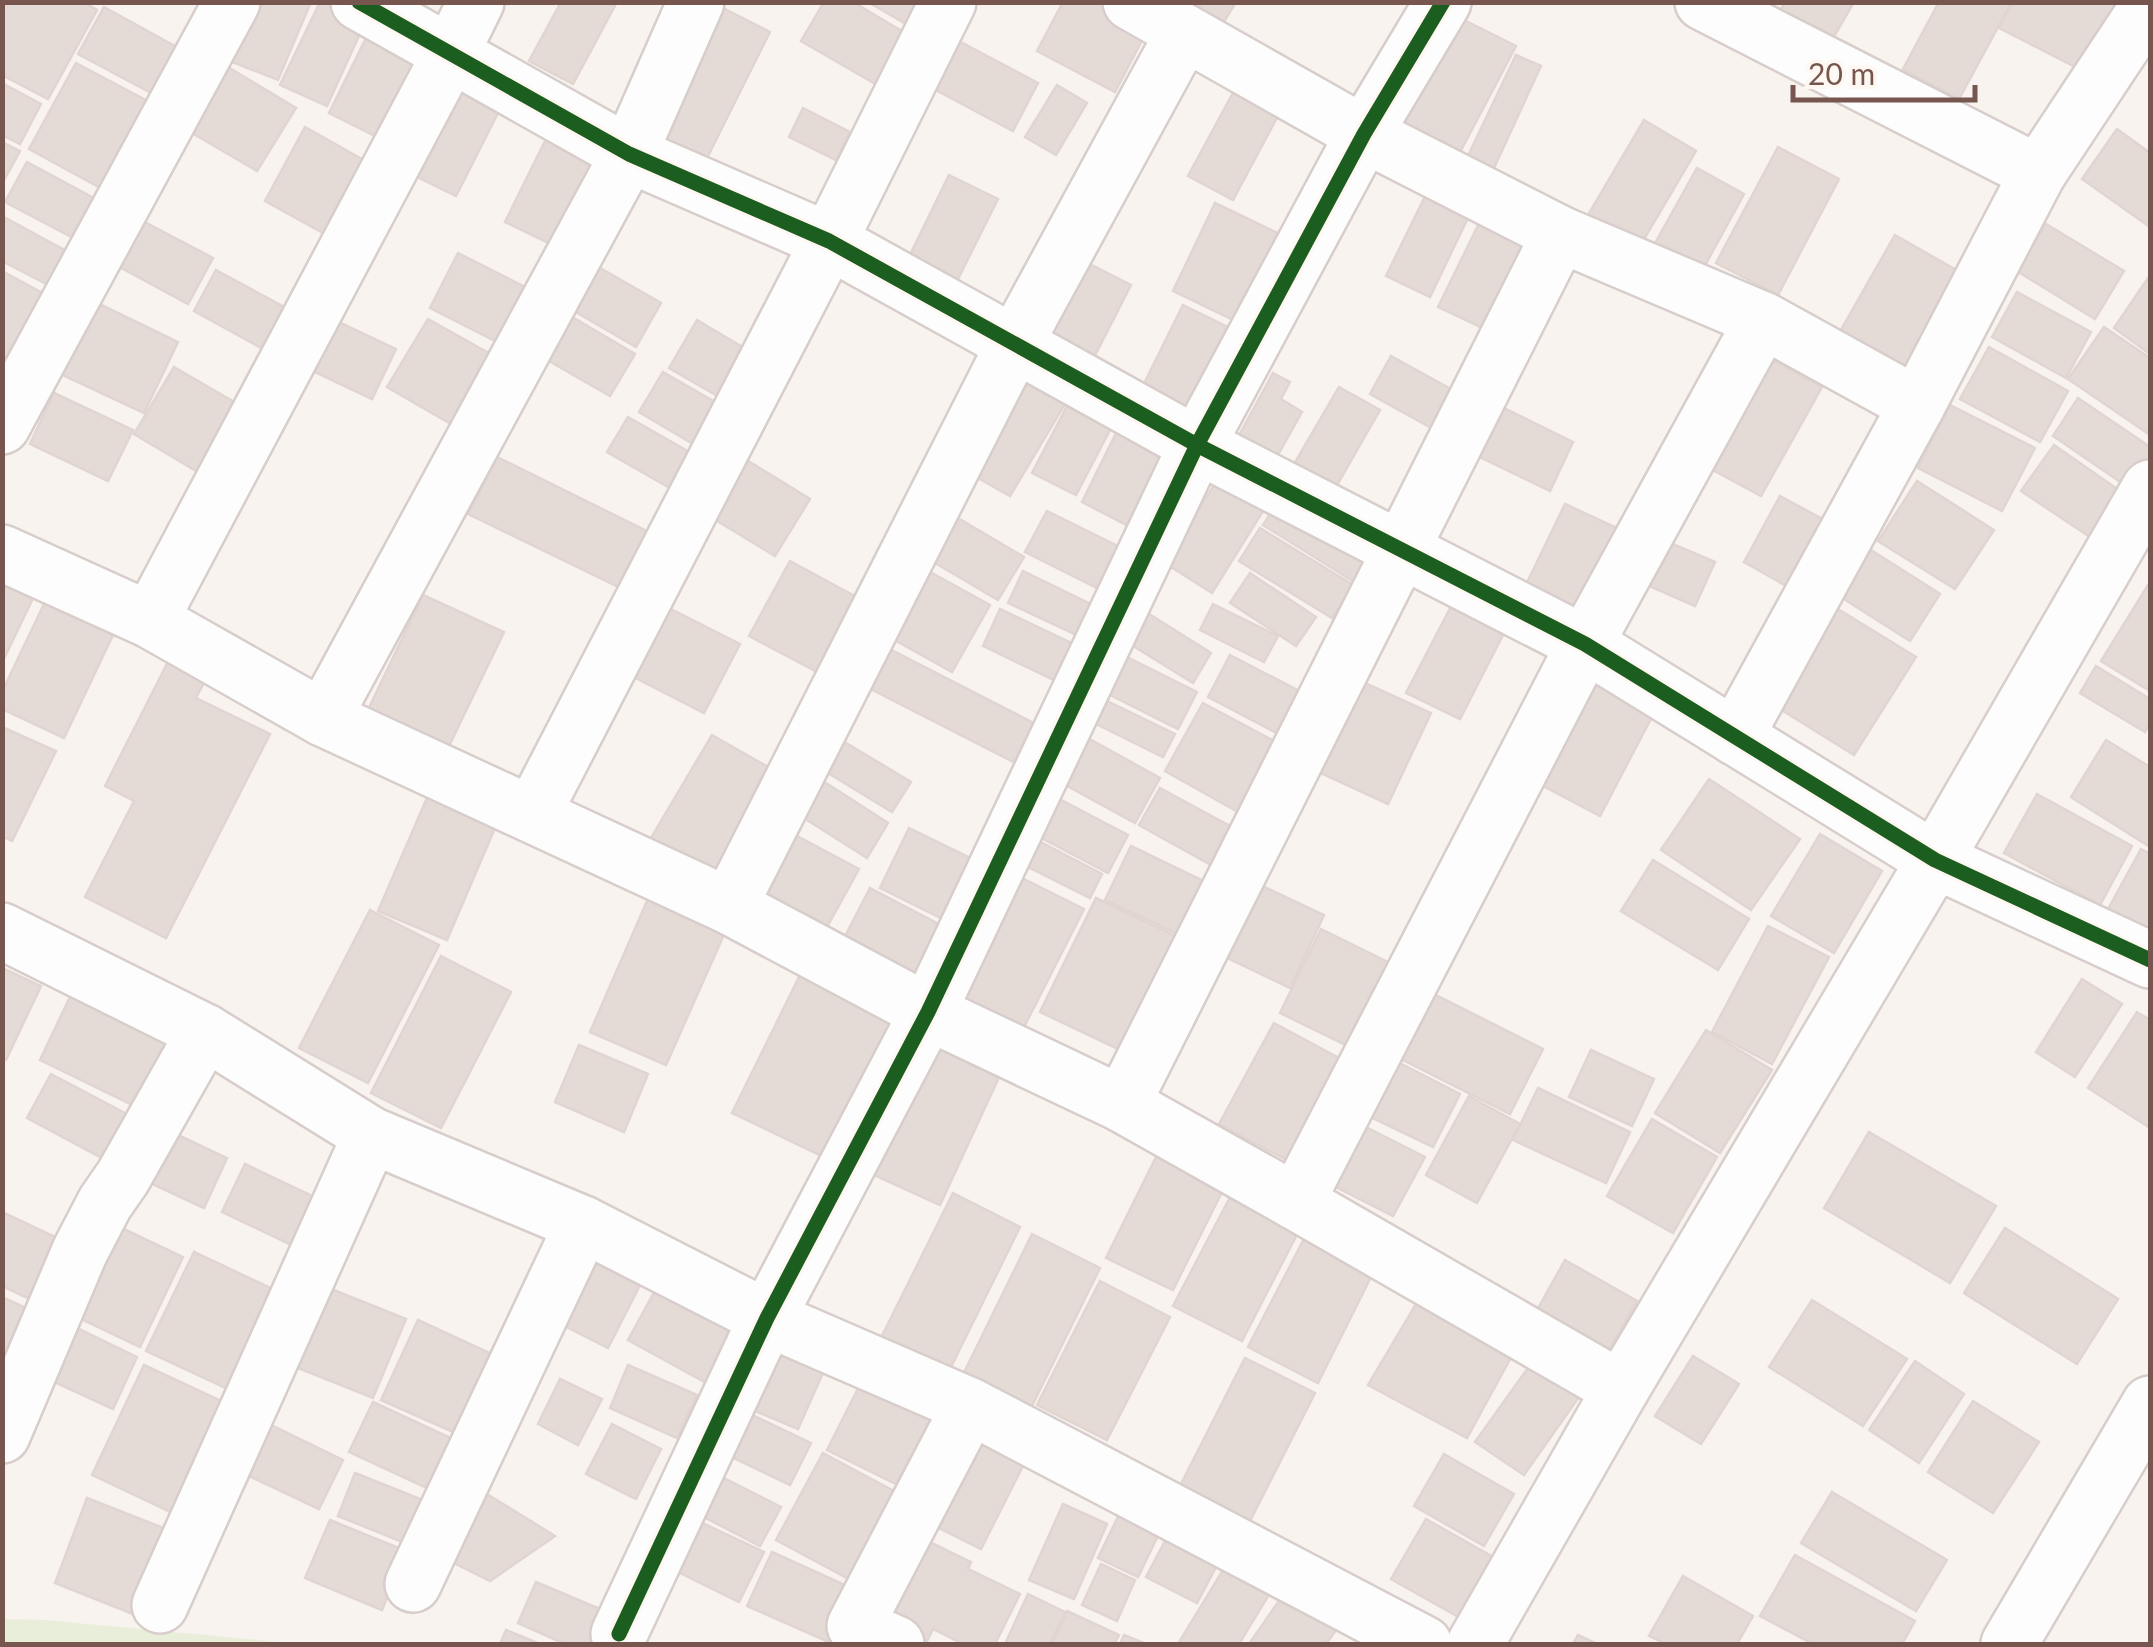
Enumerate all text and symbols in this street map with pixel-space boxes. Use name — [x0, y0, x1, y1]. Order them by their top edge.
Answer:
scale bar — [1793, 40, 1976, 102]
text: 20 m — [1808, 55, 1875, 91]

